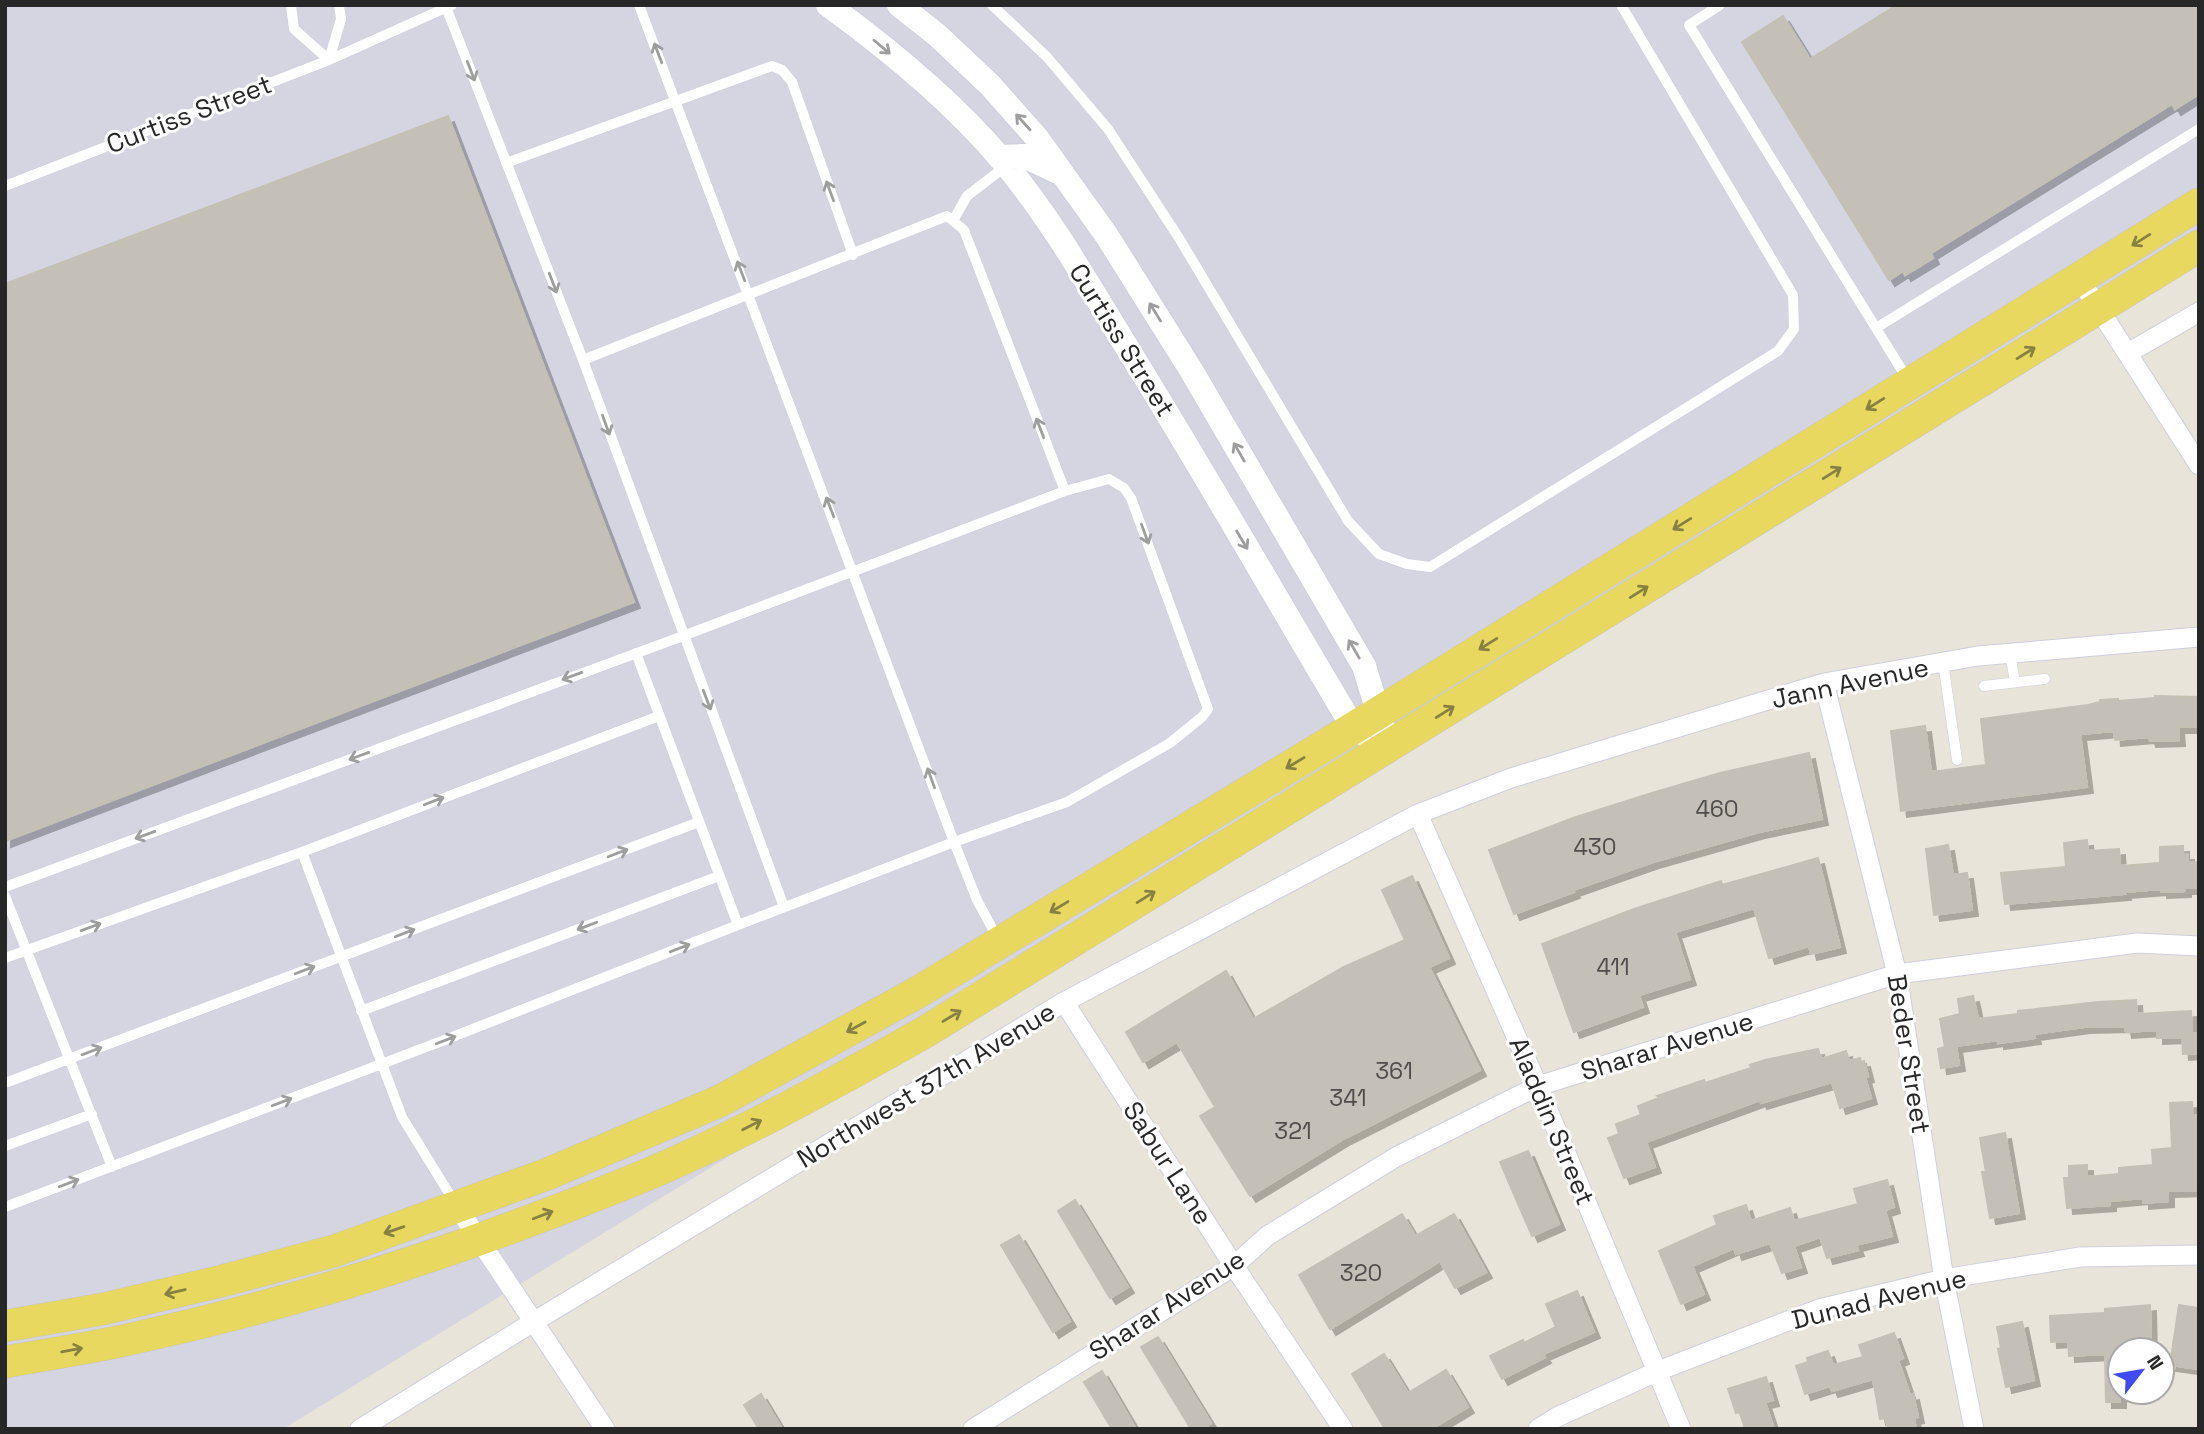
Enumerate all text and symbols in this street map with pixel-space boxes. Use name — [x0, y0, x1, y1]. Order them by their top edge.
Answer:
one-way arrow — [872, 39, 890, 54]
one-way arrow — [650, 42, 663, 64]
one-way arrow — [466, 60, 478, 81]
street label: Curtiss Street — [102, 67, 276, 161]
one-way arrow — [1015, 113, 1031, 131]
one-way arrow — [823, 180, 836, 202]
one-way arrow — [2131, 233, 2151, 247]
street label: Curtiss Street — [1061, 257, 1183, 423]
one-way arrow — [734, 261, 747, 283]
one-way arrow — [548, 272, 560, 294]
one-way arrow — [1148, 303, 1162, 323]
one-way arrow — [2015, 346, 2035, 360]
one-way arrow — [1866, 397, 1885, 412]
one-way arrow — [601, 413, 613, 435]
one-way arrow — [1033, 417, 1045, 439]
one-way arrow — [1232, 443, 1246, 463]
one-way arrow — [1822, 465, 1842, 479]
one-way arrow — [823, 497, 836, 519]
one-way arrow — [1672, 518, 1692, 532]
one-way arrow — [1139, 523, 1152, 545]
one-way arrow — [1235, 529, 1249, 549]
one-way arrow — [1628, 585, 1648, 599]
one-way arrow — [1479, 638, 1499, 652]
one-way arrow — [1347, 639, 1361, 659]
street label: Jann Avenue — [1768, 650, 1932, 716]
one-way arrow — [561, 671, 583, 684]
one-way arrow — [701, 689, 714, 711]
one-way arrow — [1435, 705, 1455, 719]
one-way arrow — [348, 750, 370, 763]
one-way arrow — [1285, 756, 1305, 770]
one-way arrow — [924, 767, 936, 789]
one-way arrow — [423, 794, 445, 807]
house number: 460 — [1695, 794, 1739, 824]
one-way arrow — [135, 830, 157, 842]
house number: 430 — [1573, 832, 1617, 862]
one-way arrow — [606, 845, 628, 858]
one-way arrow — [1135, 890, 1155, 904]
one-way arrow — [1049, 900, 1069, 914]
one-way arrow — [79, 920, 101, 932]
one-way arrow — [576, 921, 598, 933]
one-way arrow — [393, 925, 415, 938]
one-way arrow — [669, 941, 691, 953]
house number: 411 — [1596, 952, 1630, 982]
one-way arrow — [293, 963, 315, 975]
street label: Beder Street — [1880, 972, 1938, 1136]
street label: Northwest 37th Avenue — [791, 994, 1061, 1176]
street label: Sharar Avenue — [1576, 1004, 1758, 1088]
one-way arrow — [941, 1009, 961, 1023]
one-way arrow — [847, 1020, 867, 1034]
street label: Aladdin Street — [1501, 1032, 1603, 1210]
one-way arrow — [434, 1033, 456, 1045]
one-way arrow — [81, 1043, 103, 1056]
house number: 361 — [1375, 1056, 1413, 1086]
house number: 341 — [1329, 1083, 1367, 1113]
one-way arrow — [270, 1095, 292, 1108]
street label: Sabur Lane — [1115, 1095, 1221, 1231]
house number: 321 — [1274, 1116, 1312, 1146]
one-way arrow — [741, 1118, 762, 1132]
one-way arrow — [58, 1176, 80, 1189]
one-way arrow — [532, 1208, 554, 1221]
one-way arrow — [383, 1225, 405, 1237]
street label: Sharar Avenue — [1083, 1242, 1251, 1368]
house number: 320 — [1340, 1258, 1382, 1288]
street label: Dunad Avenue — [1788, 1261, 1970, 1337]
one-way arrow — [164, 1286, 187, 1299]
north arrow — [2106, 1336, 2176, 1406]
one-way arrow — [60, 1343, 83, 1356]
text: N — [2141, 1351, 2169, 1374]

